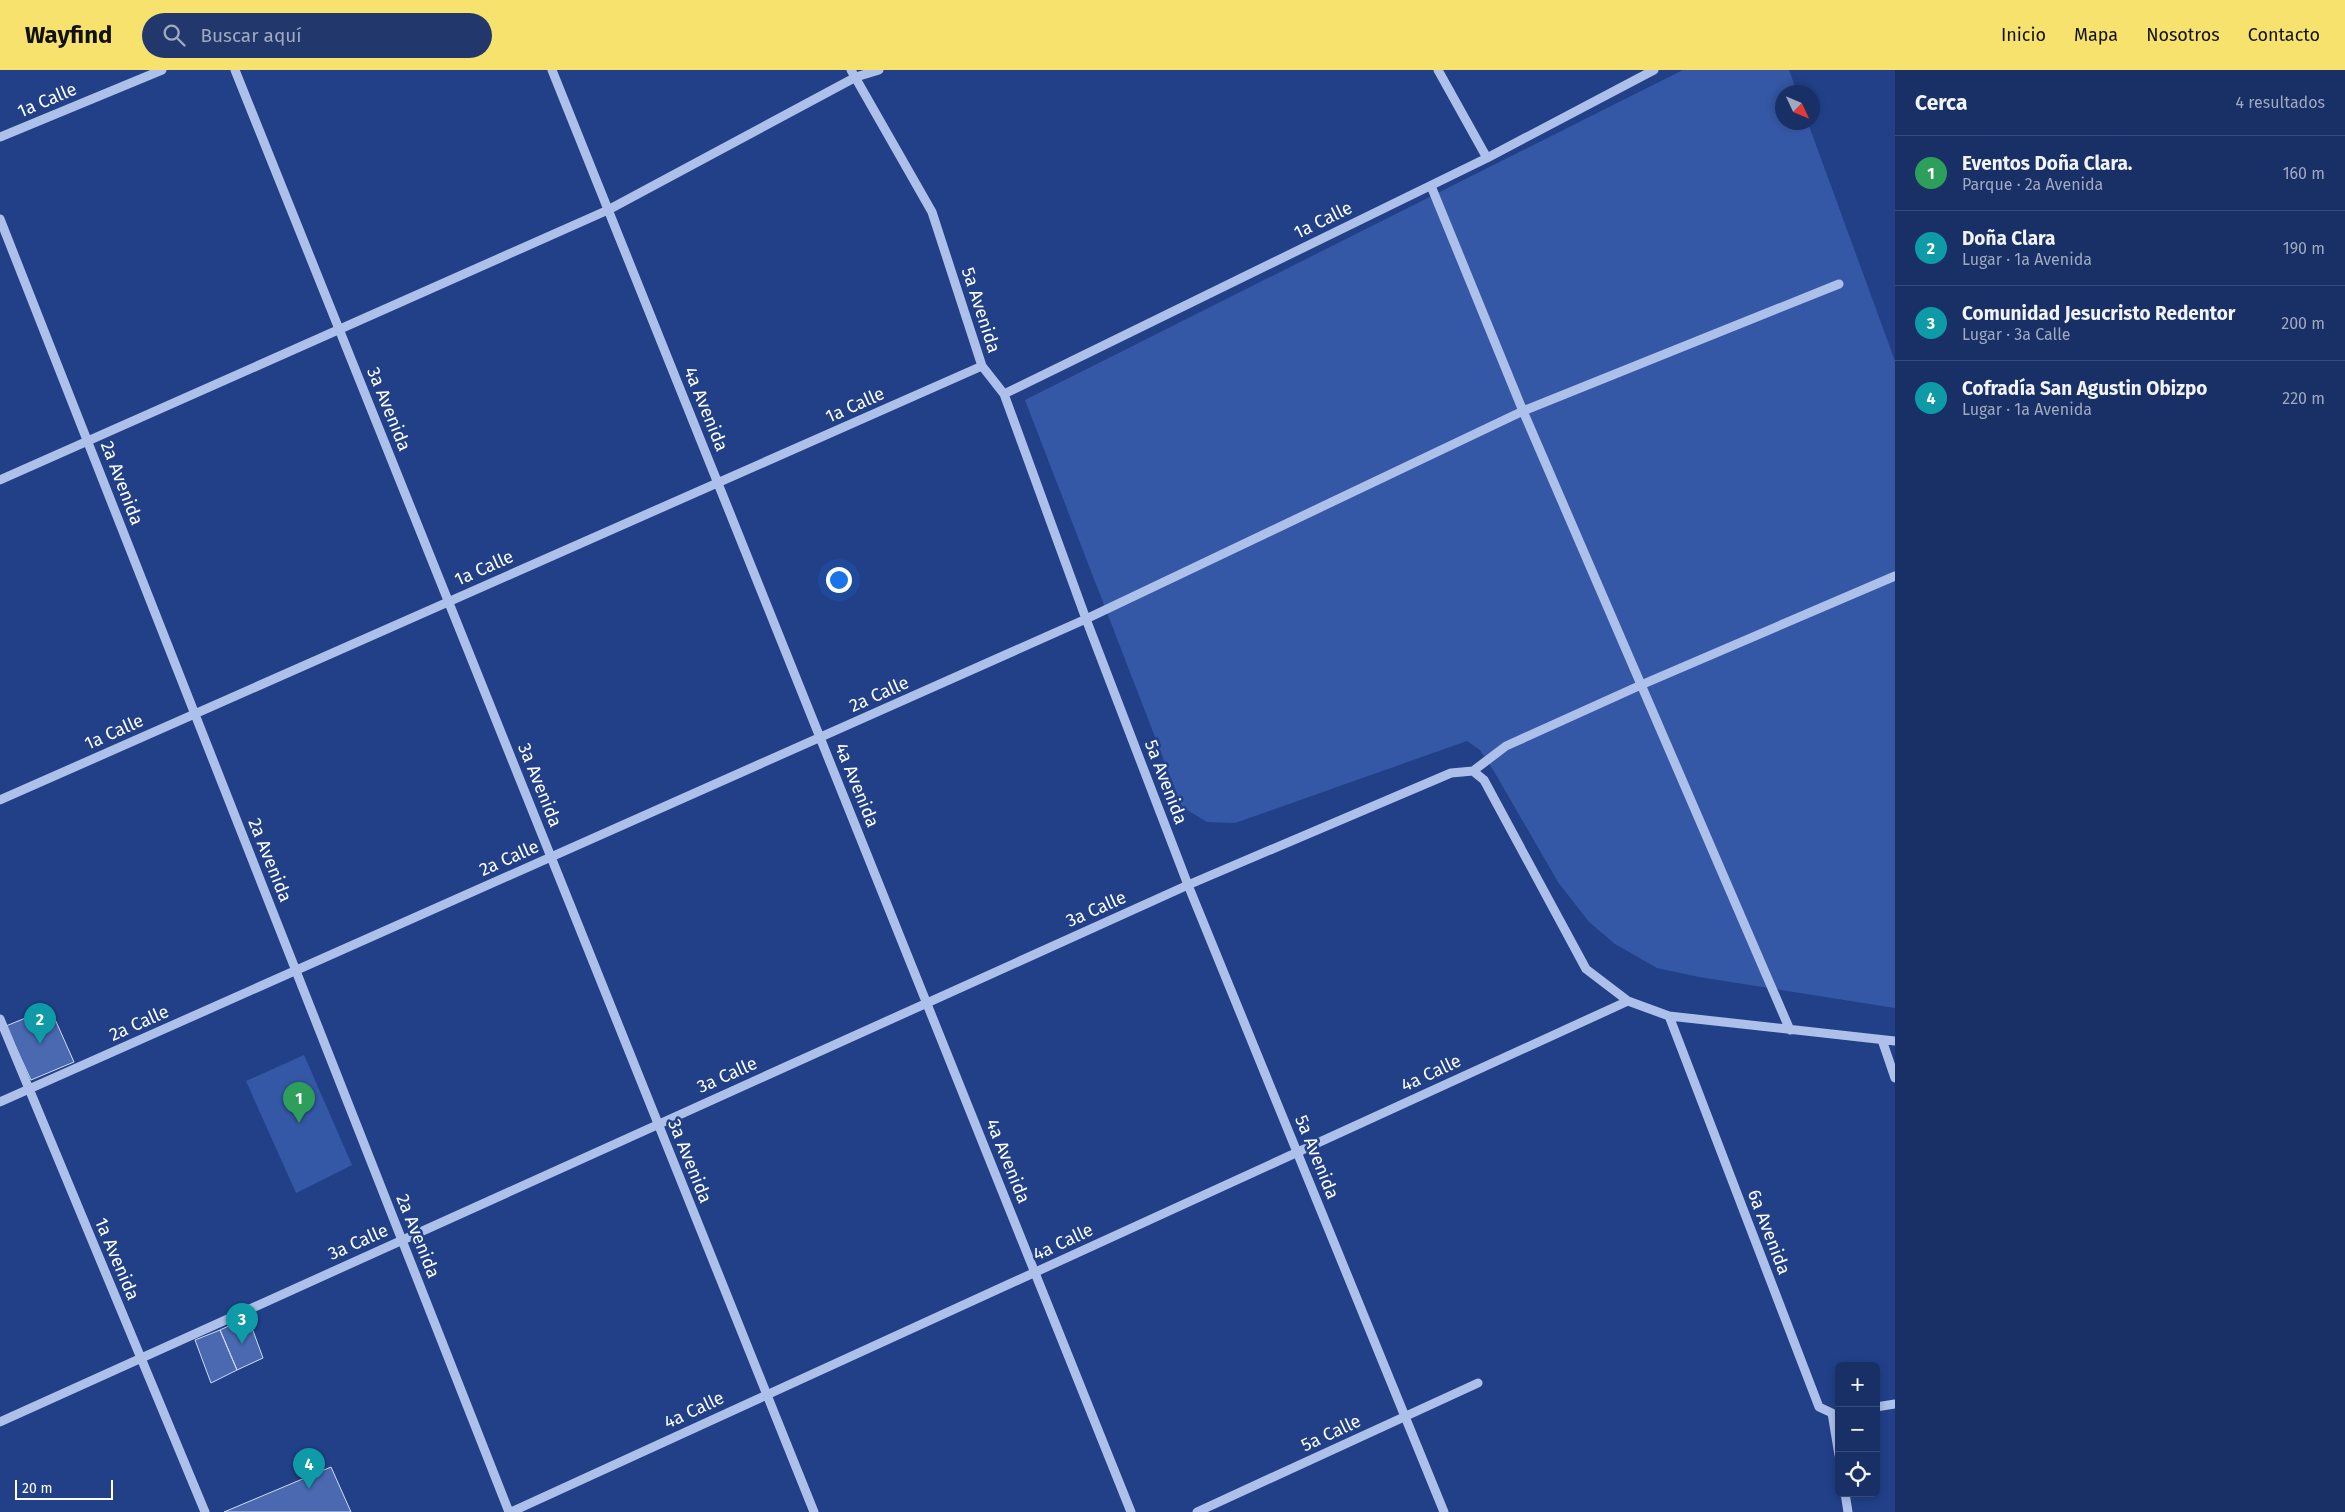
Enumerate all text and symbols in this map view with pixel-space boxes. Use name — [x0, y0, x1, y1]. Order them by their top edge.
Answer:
search box — [142, 13, 492, 58]
text: Wayfind — [25, 21, 112, 49]
icon: search — [160, 21, 188, 49]
text: Buscar aquí — [200, 24, 302, 47]
text: Inicio — [2001, 24, 2046, 46]
text: Mapa — [2074, 24, 2118, 46]
text: Nosotros — [2146, 24, 2220, 46]
text: Contacto — [2248, 24, 2320, 46]
street label: 1a Calle — [14, 78, 80, 122]
north arrow — [1775, 85, 1820, 130]
text: Cerca — [1915, 90, 1967, 116]
text: 4 resultados — [2236, 93, 2325, 112]
text: Eventos Doña Clara. — [1962, 152, 2132, 175]
text: 1 — [1927, 164, 1935, 183]
text: 160 m — [2283, 164, 2325, 183]
text: Parque · 2a Avenida — [1962, 175, 2103, 194]
street label: 1a Calle — [1290, 196, 1356, 244]
text: Doña Clara — [1962, 227, 2055, 250]
text: 2 — [1927, 239, 1935, 258]
text: 190 m — [2283, 239, 2325, 258]
text: Lugar · 1a Avenida — [1962, 250, 2092, 269]
street label: 5a Avenida — [957, 264, 1005, 356]
text: Comunidad Jesucristo Redentor — [1962, 302, 2236, 325]
text: 3 — [1927, 314, 1935, 333]
text: 200 m — [2281, 314, 2325, 333]
text: Lugar · 3a Calle — [1962, 325, 2071, 344]
street label: 3a Avenida — [362, 364, 416, 454]
street label: 4a Avenida — [679, 364, 733, 454]
text: Cofradía San Agustin Obizpo — [1962, 377, 2207, 400]
street label: 1a Calle — [822, 382, 888, 428]
text: 4 — [1926, 389, 1936, 408]
text: 220 m — [2282, 389, 2325, 408]
text: Lugar · 1a Avenida — [1962, 400, 2092, 419]
street label: 2a Avenida — [96, 438, 148, 528]
street label: 1a Calle — [451, 545, 517, 591]
your location — [826, 567, 852, 593]
street label: 2a Calle — [846, 671, 912, 717]
street label: 1a Calle — [81, 709, 147, 755]
street label: 5a Avenida — [1140, 737, 1192, 827]
street label: 3a Avenida — [513, 740, 567, 830]
street label: 4a Avenida — [830, 740, 884, 830]
street label: 2a Avenida — [243, 815, 297, 905]
street label: 2a Calle — [476, 835, 542, 881]
street label: 3a Calle — [1063, 886, 1129, 932]
street label: 2a Calle — [106, 1000, 172, 1046]
pin: 2 — [24, 1003, 56, 1044]
street label: 4a Calle — [1397, 1050, 1465, 1096]
street label: 3a Calle — [694, 1052, 760, 1098]
pin: 1 — [283, 1082, 315, 1123]
street label: 5a Avenida — [1290, 1112, 1344, 1202]
street label: 3a Avenida — [663, 1116, 717, 1206]
street label: 4a Avenida — [981, 1116, 1035, 1206]
street label: 6a Avenida — [1743, 1186, 1795, 1278]
street label: 2a Avenida — [391, 1191, 445, 1281]
street label: 1a Avenida — [90, 1214, 144, 1304]
street label: 3a Calle — [325, 1219, 391, 1265]
street label: 4a Calle — [1029, 1219, 1097, 1265]
pin: 3 — [226, 1303, 258, 1344]
map controls — [1835, 1362, 1880, 1497]
button: + — [1835, 1362, 1880, 1407]
street label: 4a Calle — [660, 1387, 728, 1433]
button: − — [1835, 1407, 1880, 1452]
street label: 5a Calle — [1298, 1410, 1364, 1456]
pin: 4 — [293, 1448, 325, 1489]
button: locate — [1835, 1452, 1880, 1497]
scale bar — [15, 1477, 112, 1500]
text: 20 m — [22, 1480, 52, 1497]

